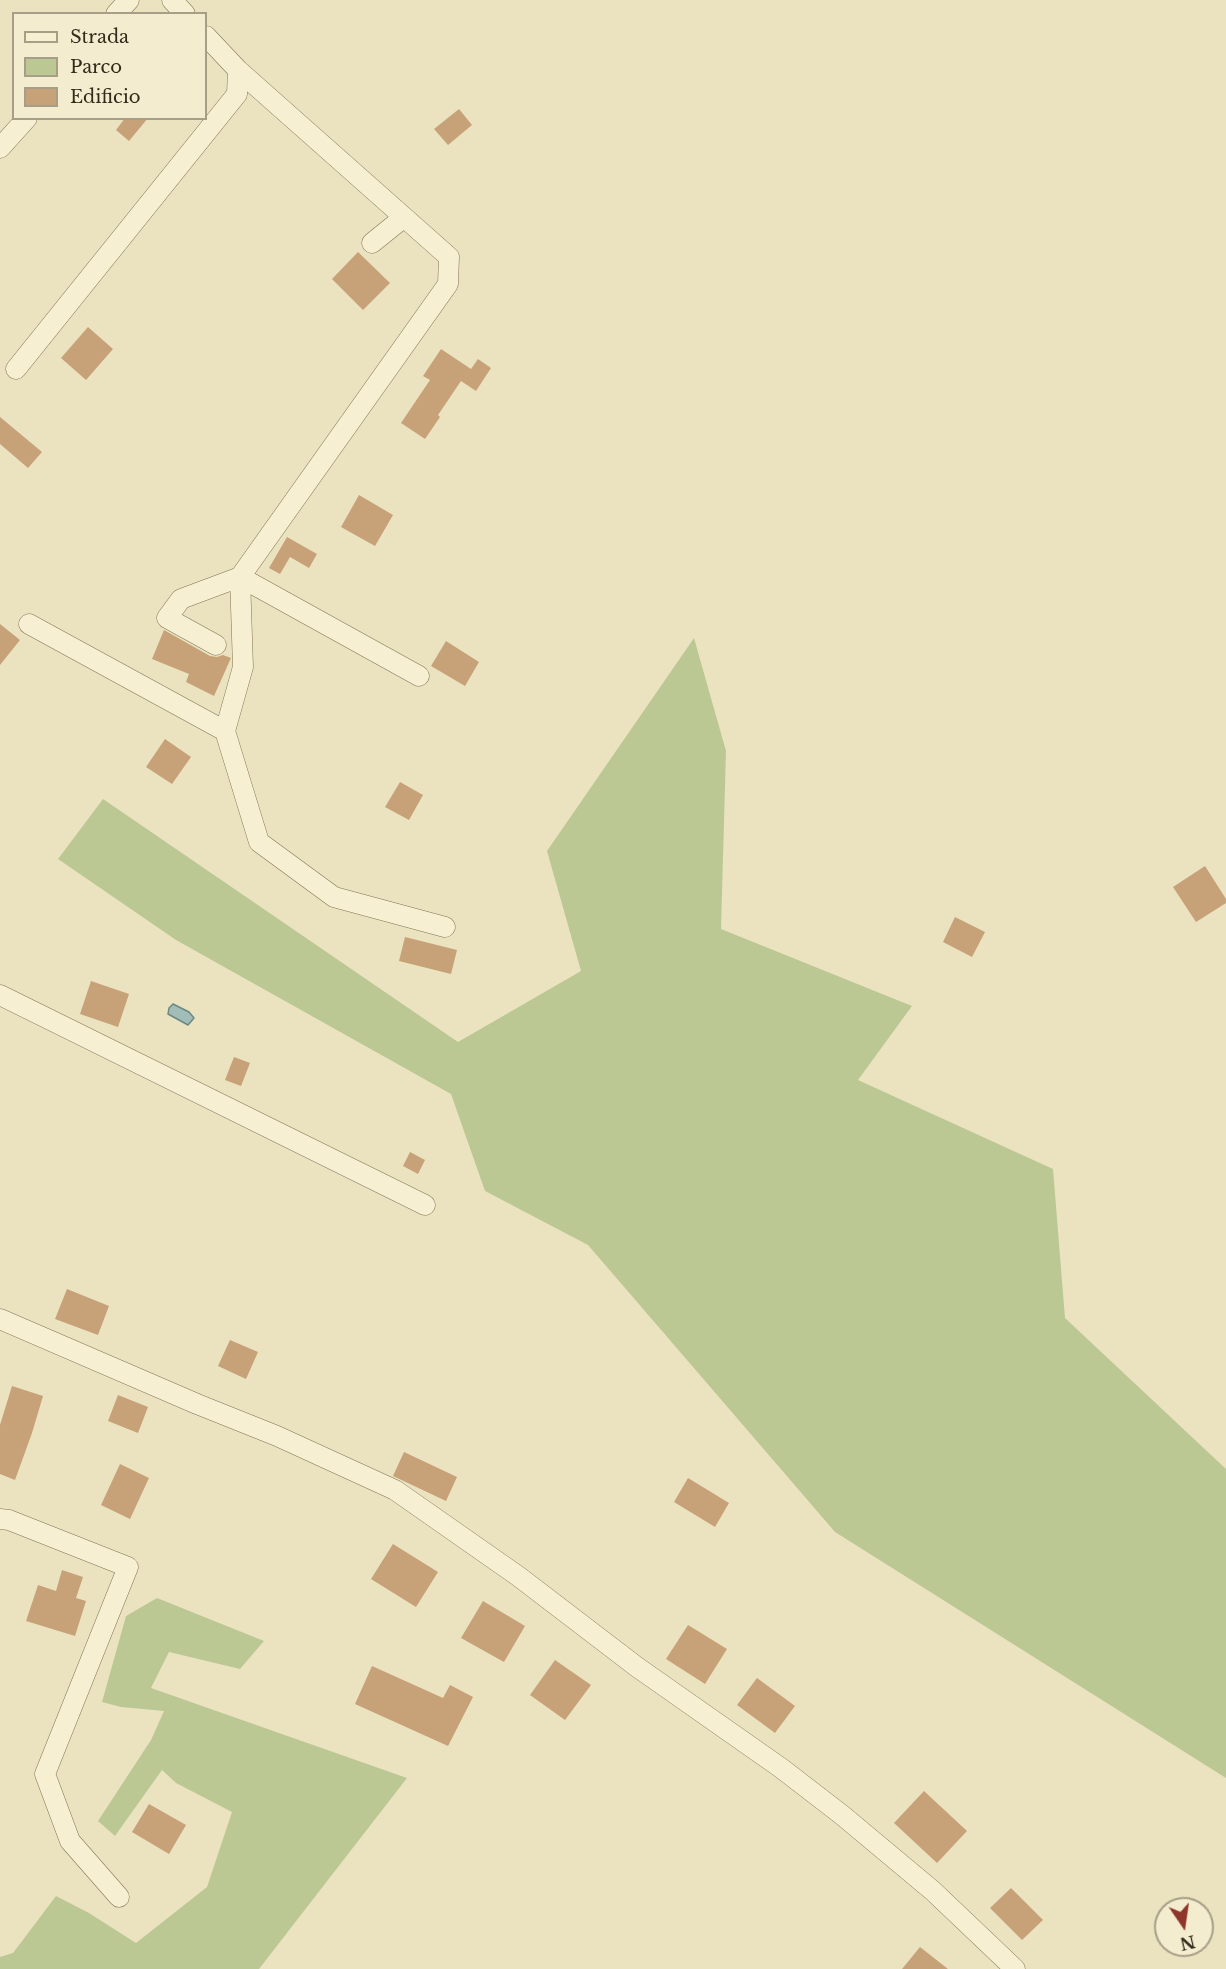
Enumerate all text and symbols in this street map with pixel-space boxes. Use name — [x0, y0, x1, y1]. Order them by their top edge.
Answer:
legend — [12, 12, 207, 120]
text: Strada — [70, 26, 129, 48]
text: Parco — [70, 56, 122, 78]
text: Edificio — [70, 86, 141, 108]
north arrow — [1154, 1897, 1214, 1957]
text: N — [1178, 1931, 1197, 1954]

